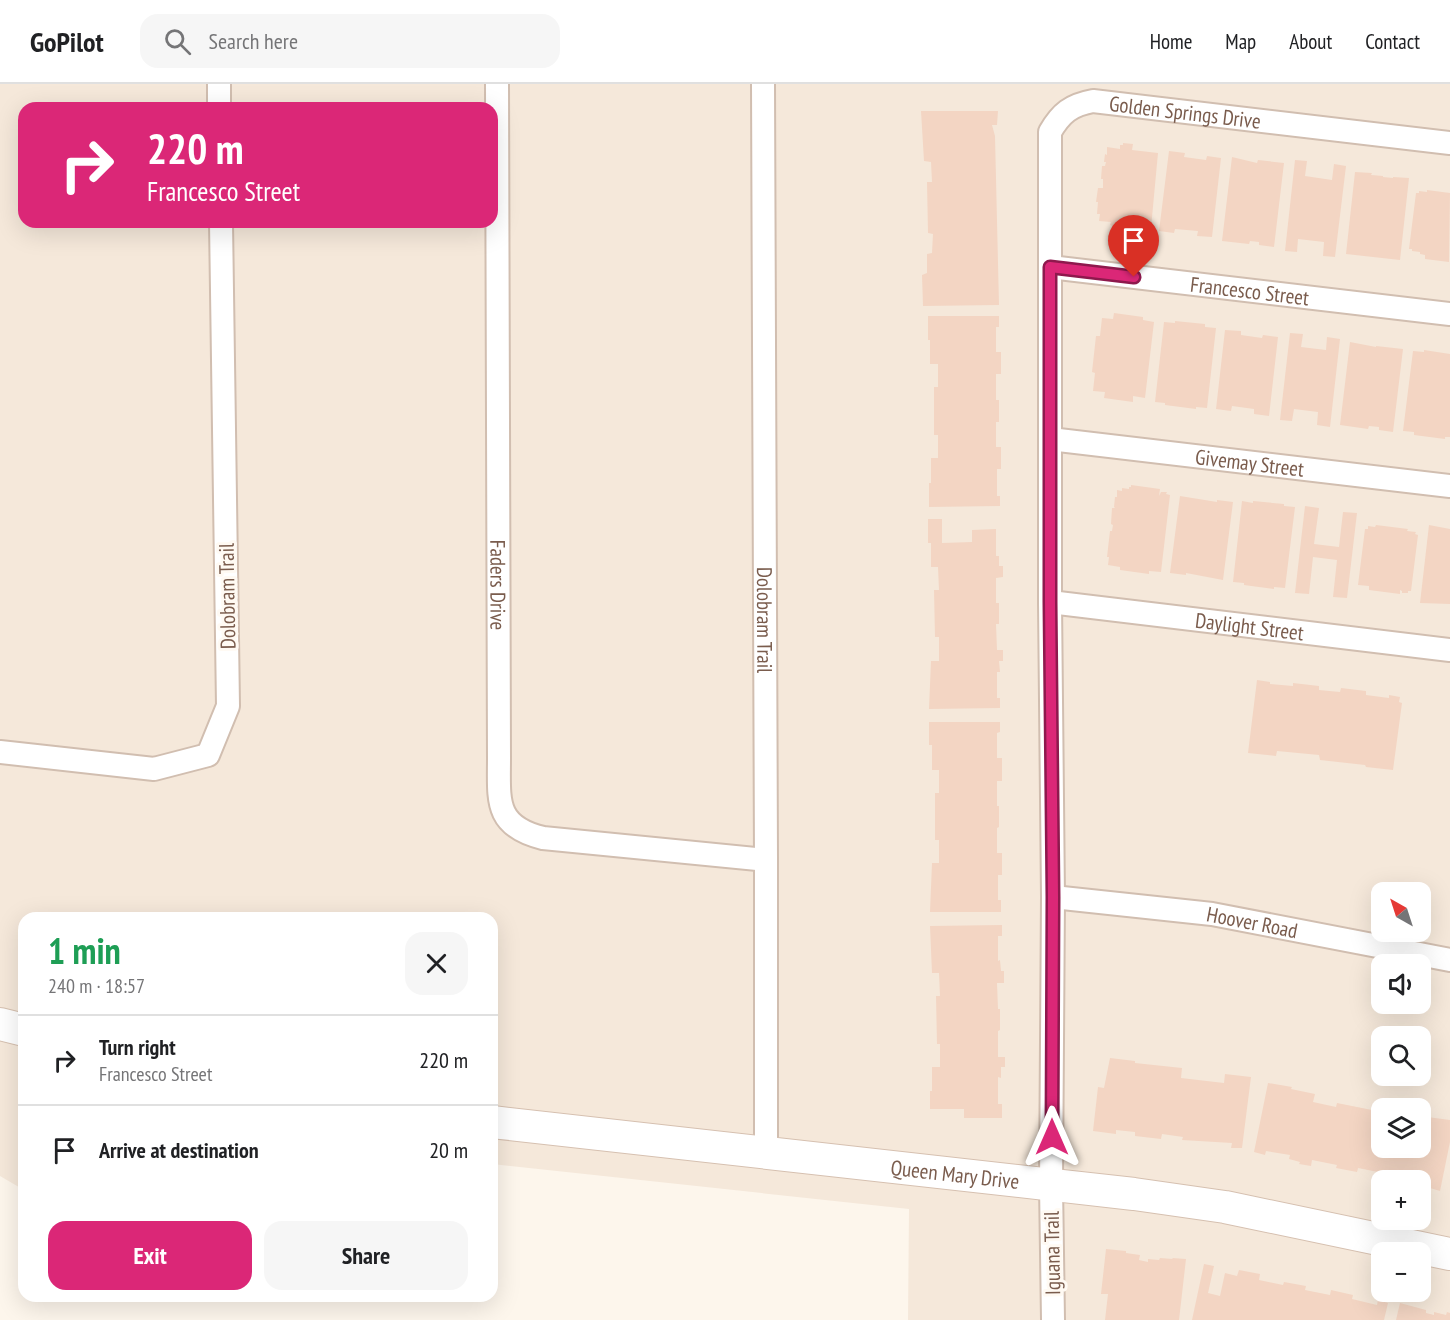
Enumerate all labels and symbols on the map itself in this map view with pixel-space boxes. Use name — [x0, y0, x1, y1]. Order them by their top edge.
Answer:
street label: Golden Springs Drive — [1108, 90, 1262, 134]
pin — [1108, 215, 1159, 277]
street label: Francesco Street — [1189, 270, 1311, 311]
street label: Givemay Street — [1194, 443, 1306, 482]
street label: Faders Drive — [485, 540, 512, 630]
street label: Dolobram Trail — [213, 543, 241, 649]
street label: Dolobram Trail — [751, 567, 779, 673]
street label: Daylight Street — [1194, 606, 1305, 646]
north arrow — [1371, 882, 1431, 942]
street label: Hoover Road — [1205, 900, 1300, 944]
position arrow — [1020, 1105, 1084, 1169]
street label: Queen Mary Drive — [889, 1153, 1021, 1195]
street label: Iguana Trail — [1038, 1211, 1066, 1295]

